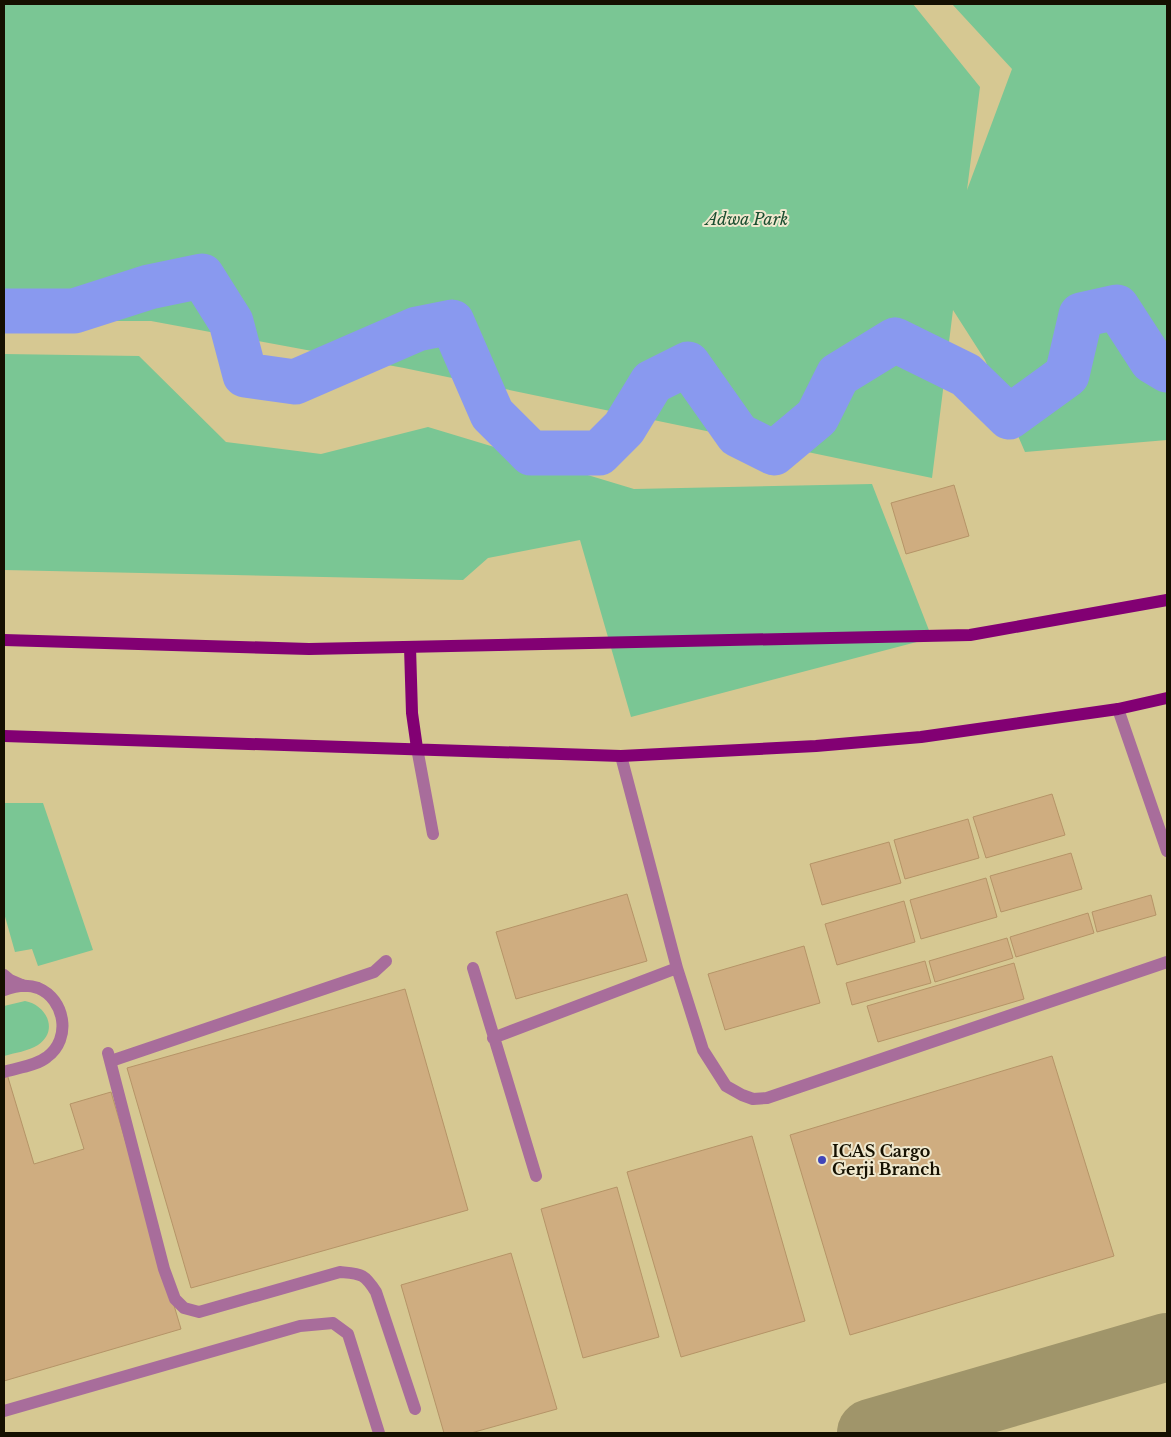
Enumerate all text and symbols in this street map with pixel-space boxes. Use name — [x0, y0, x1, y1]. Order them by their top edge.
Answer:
park label: Adwa Park — [704, 209, 788, 229]
place label: ICAS Cargo Gerji Branch — [832, 1141, 941, 1179]
marker: ICAS Cargo Gerji Branch — [816, 1154, 828, 1166]

